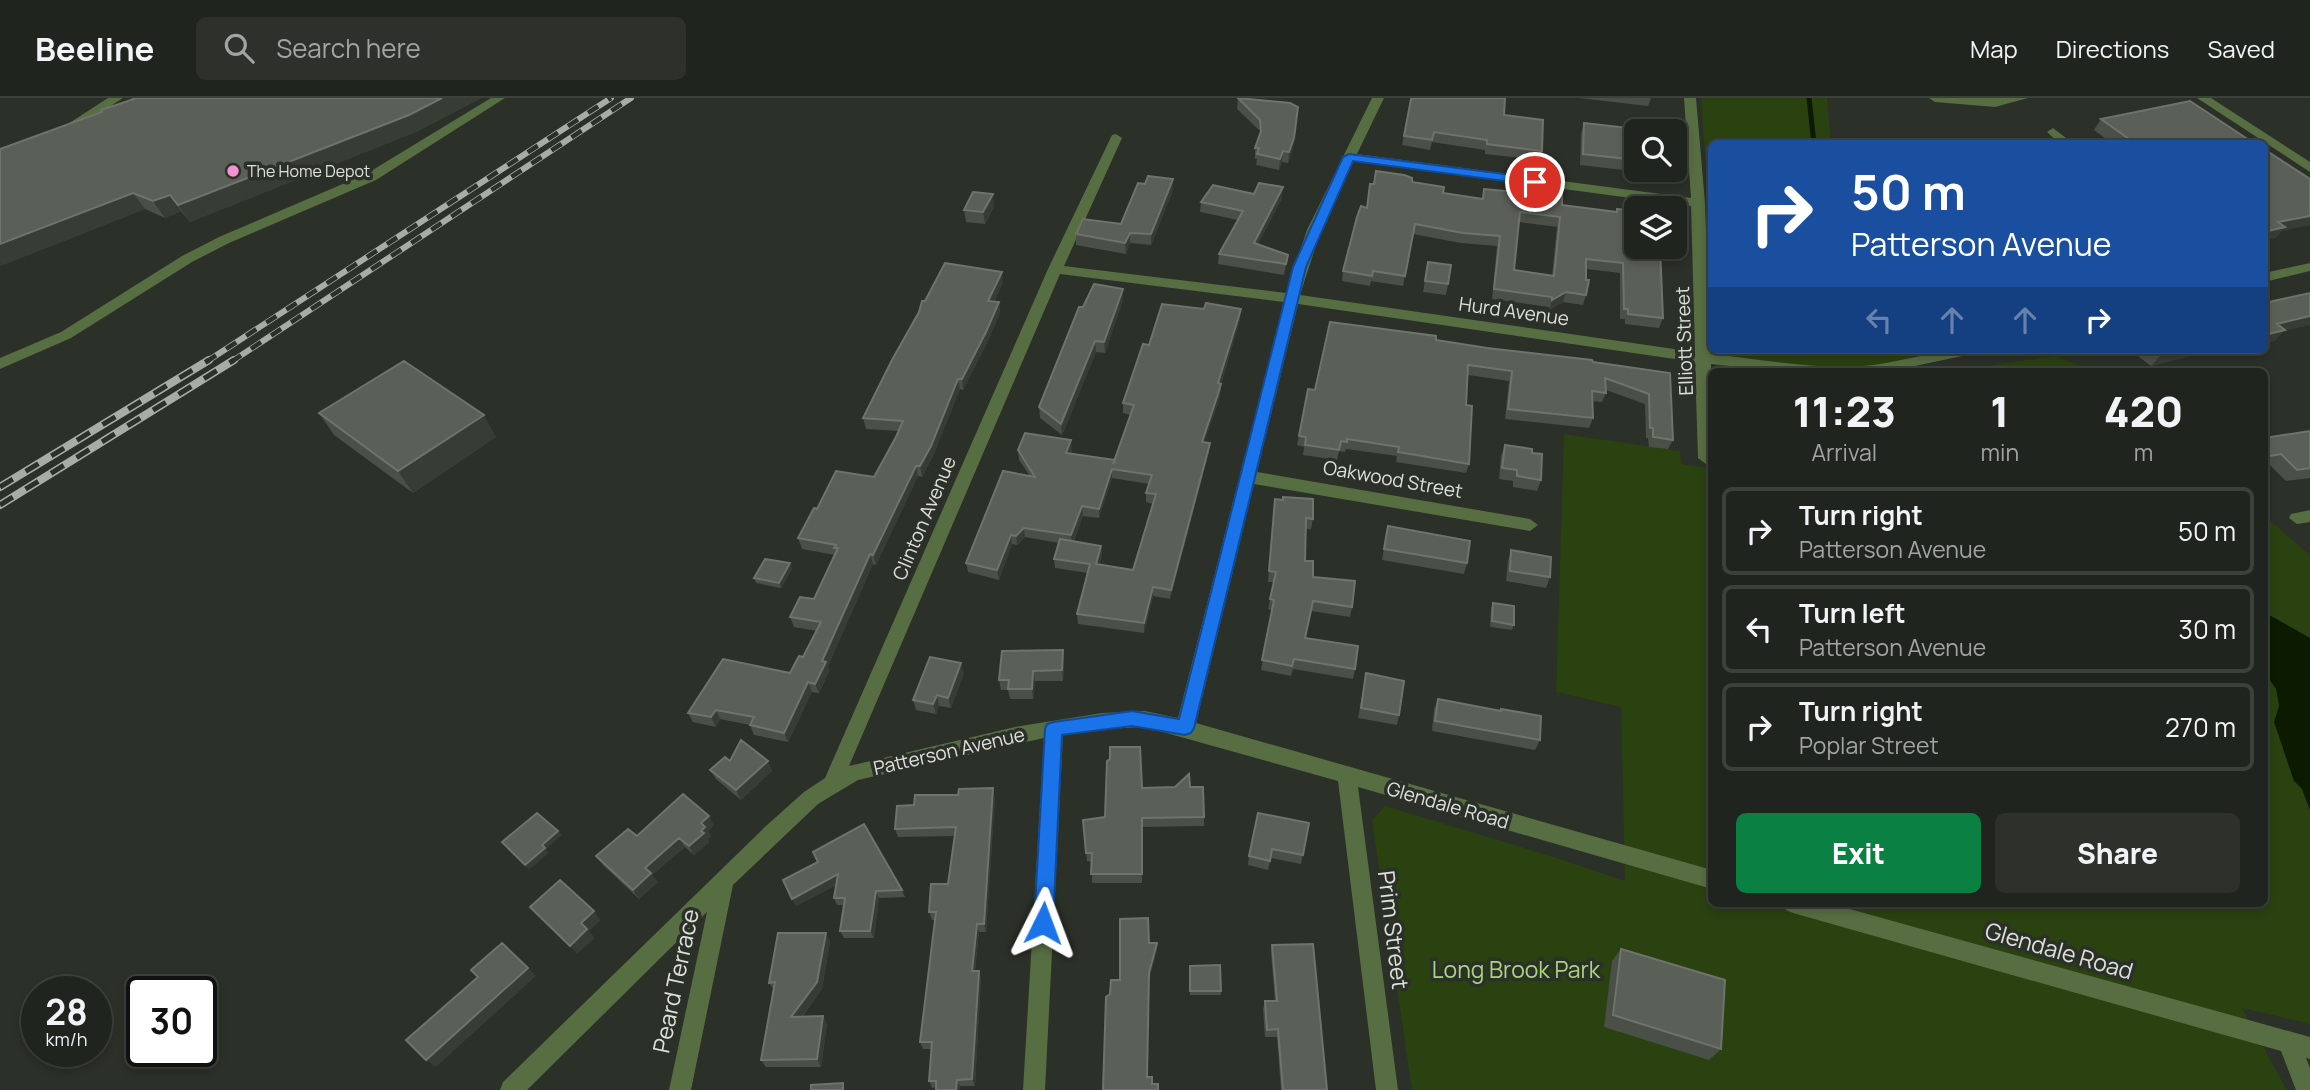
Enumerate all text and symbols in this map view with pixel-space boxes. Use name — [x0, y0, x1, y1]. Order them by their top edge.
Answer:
search box — [196, 17, 686, 80]
text: Beeline — [35, 26, 154, 71]
icon: search — [220, 29, 258, 67]
text: Search here — [276, 30, 421, 66]
text: Map — [1970, 32, 2018, 65]
text: Directions — [2056, 32, 2169, 65]
text: Saved — [2207, 32, 2275, 65]
map controls — [1624, 119, 1687, 259]
button: search — [1624, 119, 1687, 182]
pin — [1505, 152, 1565, 212]
text: 50 m — [1851, 158, 1966, 225]
place label: The Home Depot — [247, 160, 370, 182]
marker: The Home Depot — [225, 163, 241, 179]
icon: arrive — [1516, 163, 1554, 201]
icon: right — [1736, 168, 1827, 259]
button: layers — [1624, 196, 1687, 259]
text: Patterson Avenue — [1851, 222, 2111, 266]
street label: Elliott Street — [1669, 286, 1699, 396]
street label: Hurd Avenue — [1457, 290, 1571, 332]
icon: left — [1860, 301, 1898, 339]
icon: ahead — [1933, 301, 1971, 339]
icon: ahead — [2006, 301, 2044, 339]
icon: right — [2079, 301, 2117, 339]
text: 11:23 — [1793, 382, 1896, 440]
text: 1 — [1990, 382, 2009, 440]
text: 420 — [2104, 382, 2183, 440]
text: Arrival — [1811, 436, 1877, 468]
text: min — [1981, 436, 2019, 468]
text: m — [2134, 436, 2153, 468]
street label: Clinton Avenue — [886, 452, 962, 584]
street label: Oakwood Street — [1321, 454, 1465, 504]
text: Turn right — [1799, 497, 1923, 533]
icon: right — [1740, 512, 1778, 550]
text: 50 m — [2178, 513, 2236, 549]
text: Patterson Avenue — [1799, 533, 1986, 565]
text: Turn left — [1799, 595, 1906, 631]
icon: left — [1740, 610, 1778, 648]
text: 30 m — [2179, 611, 2236, 647]
text: Patterson Avenue — [1799, 631, 1986, 663]
text: Turn right — [1799, 693, 1923, 729]
icon: right — [1740, 708, 1778, 746]
text: 270 m — [2165, 709, 2236, 745]
street label: Patterson Avenue — [871, 721, 1027, 781]
text: Poplar Street — [1799, 729, 1939, 761]
street label: Glendale Road — [1384, 775, 1512, 835]
button: Exit — [1736, 813, 1981, 893]
button: Share — [1995, 813, 2240, 893]
street label: Prim Street — [1371, 869, 1417, 991]
position arrow — [1006, 886, 1080, 960]
street label: Peard Terrace — [644, 906, 706, 1056]
street label: Glendale Road — [1982, 914, 2137, 986]
park label: Long Brook Park — [1432, 953, 1601, 985]
speed limit sign: 30 — [126, 976, 217, 1067]
text: 28 — [45, 988, 88, 1036]
text: km/h — [46, 1027, 87, 1051]

